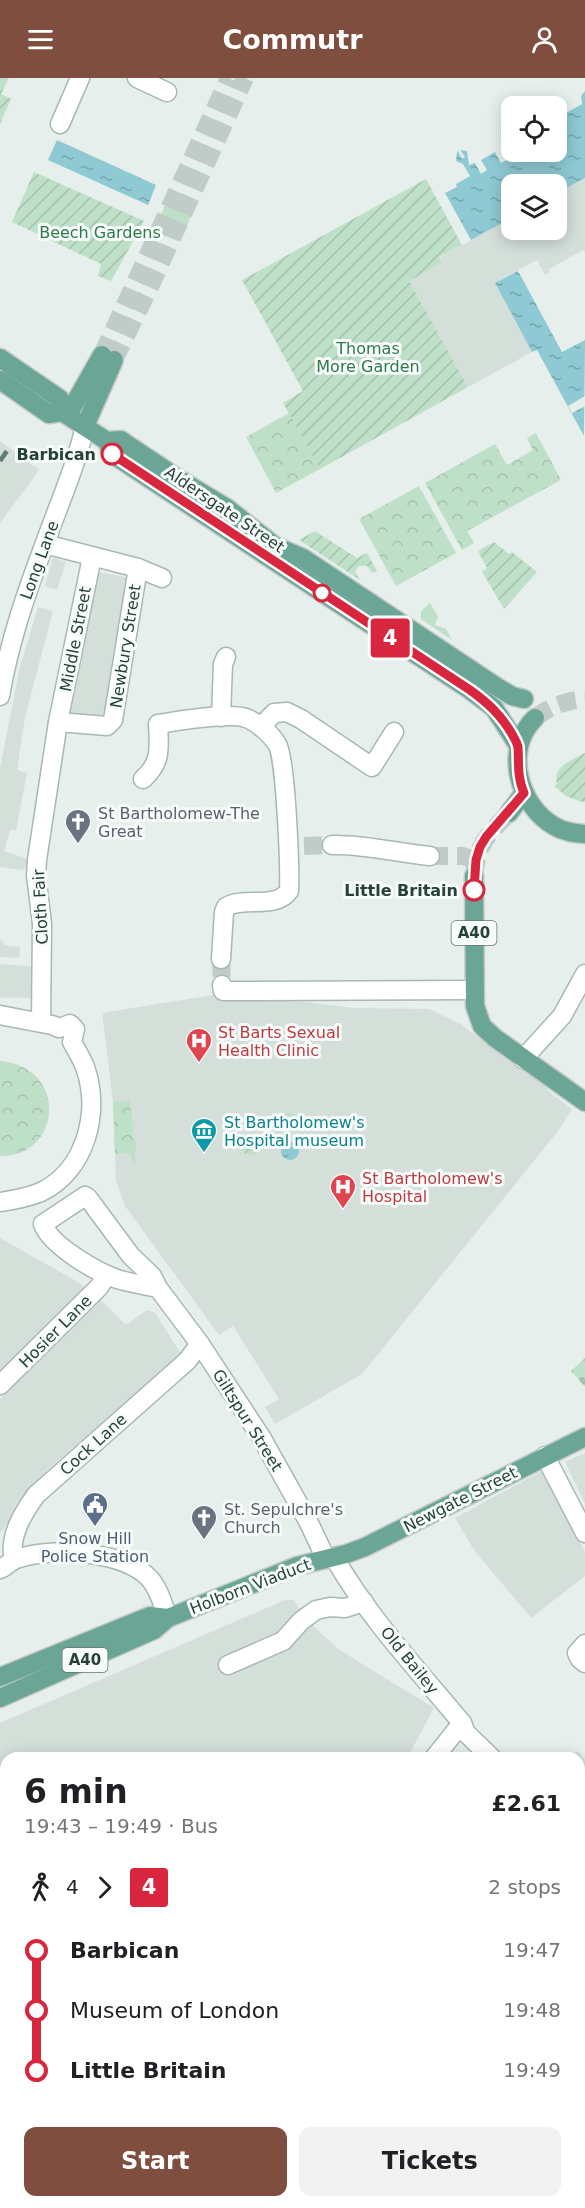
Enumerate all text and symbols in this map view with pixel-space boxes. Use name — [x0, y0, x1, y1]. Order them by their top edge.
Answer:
icon: menu — [24, 23, 57, 56]
icon: person — [528, 23, 561, 56]
text: Commutr — [222, 24, 363, 55]
map controls — [501, 96, 567, 240]
button: locate — [501, 96, 567, 162]
button: layers — [501, 174, 567, 240]
park label: Beech Gardens — [39, 223, 161, 242]
park label: Thomas More Garden — [316, 339, 420, 376]
marker: Barbican — [101, 443, 123, 465]
place label: Barbican — [17, 445, 96, 464]
street label: Aldersgate Street — [161, 462, 288, 556]
street label: Long Lane — [16, 518, 63, 602]
street label: Newbury Street — [106, 583, 145, 709]
unlabelled marker — [313, 584, 331, 602]
street label: Middle Street — [56, 585, 95, 693]
line badge: 4 — [370, 618, 410, 658]
text: 4 — [383, 626, 397, 650]
place label: St Bartholomew-The Great — [98, 804, 260, 841]
church icon: St Bartholomew-The Great — [63, 807, 93, 845]
street label: Cloth Fair — [29, 868, 52, 945]
marker: Little Britain — [463, 879, 485, 901]
place label: Little Britain — [344, 881, 458, 900]
road number: A40 — [452, 921, 496, 945]
place label: St Barts Sexual Health Clinic — [218, 1023, 340, 1060]
hospital icon: St Barts Sexual Health Clinic — [184, 1026, 214, 1064]
place label: St Bartholomew's Hospital museum — [224, 1113, 365, 1150]
museum icon: St Bartholomew's Hospital museum — [189, 1116, 219, 1154]
place label: St Bartholomew's Hospital — [362, 1169, 503, 1206]
hospital icon: St Bartholomew's Hospital — [328, 1172, 358, 1210]
street label: Hosier Lane — [15, 1291, 96, 1372]
street label: Giltspur Street — [209, 1366, 286, 1475]
street label: Cock Lane — [56, 1410, 130, 1479]
street label: Newgate Street — [400, 1463, 520, 1536]
public building icon: Snow Hill Police Station — [80, 1490, 110, 1528]
place label: St. Sepulchre's Church — [224, 1500, 343, 1537]
church icon: St. Sepulchre's Church — [189, 1503, 219, 1541]
place label: Snow Hill Police Station — [41, 1529, 149, 1566]
street label: Holborn Viaduct — [187, 1555, 313, 1618]
street label: Old Bailey — [377, 1623, 443, 1698]
road number: A40 — [62, 1648, 107, 1672]
text: 6 min — [24, 1772, 128, 1811]
text: £2.61 — [491, 1791, 561, 1816]
text: 19:43 – 19:49 · Bus — [24, 1814, 218, 1838]
icon: walk — [24, 1871, 57, 1904]
icon: forward — [88, 1871, 121, 1904]
text: 4 — [66, 1875, 79, 1899]
text: 4 — [142, 1875, 156, 1899]
text: 2 stops — [488, 1875, 561, 1899]
text: Barbican — [70, 1938, 179, 1963]
text: 19:47 — [503, 1938, 561, 1962]
text: Museum of London — [70, 1998, 279, 2023]
text: 19:48 — [503, 1998, 561, 2022]
text: Little Britain — [70, 2058, 226, 2083]
text: 19:49 — [503, 2058, 561, 2082]
button: Start — [24, 2127, 287, 2196]
button: Tickets — [299, 2127, 561, 2196]

